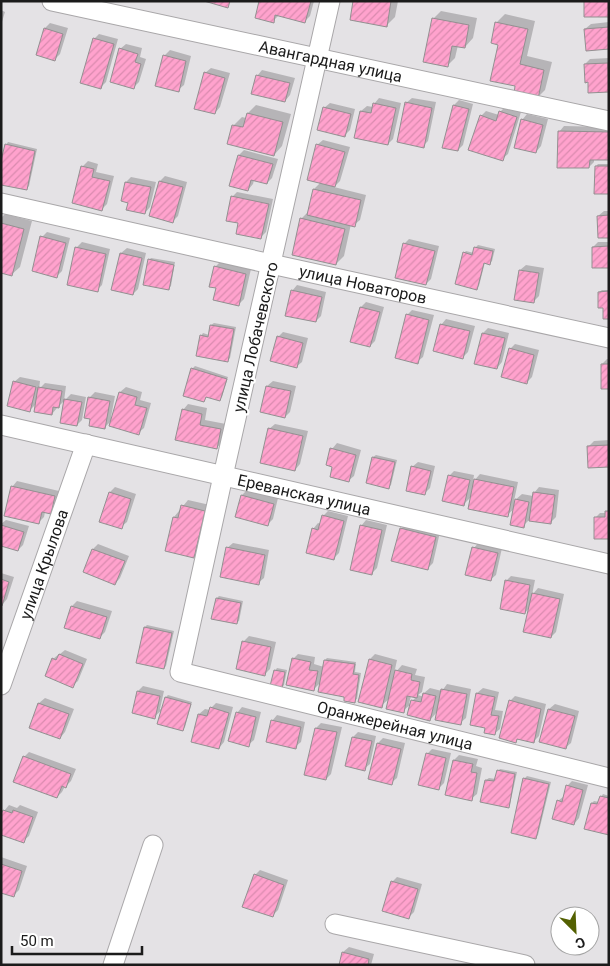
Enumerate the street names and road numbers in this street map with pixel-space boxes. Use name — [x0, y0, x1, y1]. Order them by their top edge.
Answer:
street label: Авангардная улица — [257, 37, 404, 86]
street label: улица Лобачевского — [229, 260, 282, 414]
street label: улица Новаторов — [297, 261, 428, 308]
street label: Ереванская улица — [236, 470, 373, 519]
street label: улица Крылова — [16, 507, 72, 622]
street label: Оранжерейная улица — [315, 697, 475, 754]

